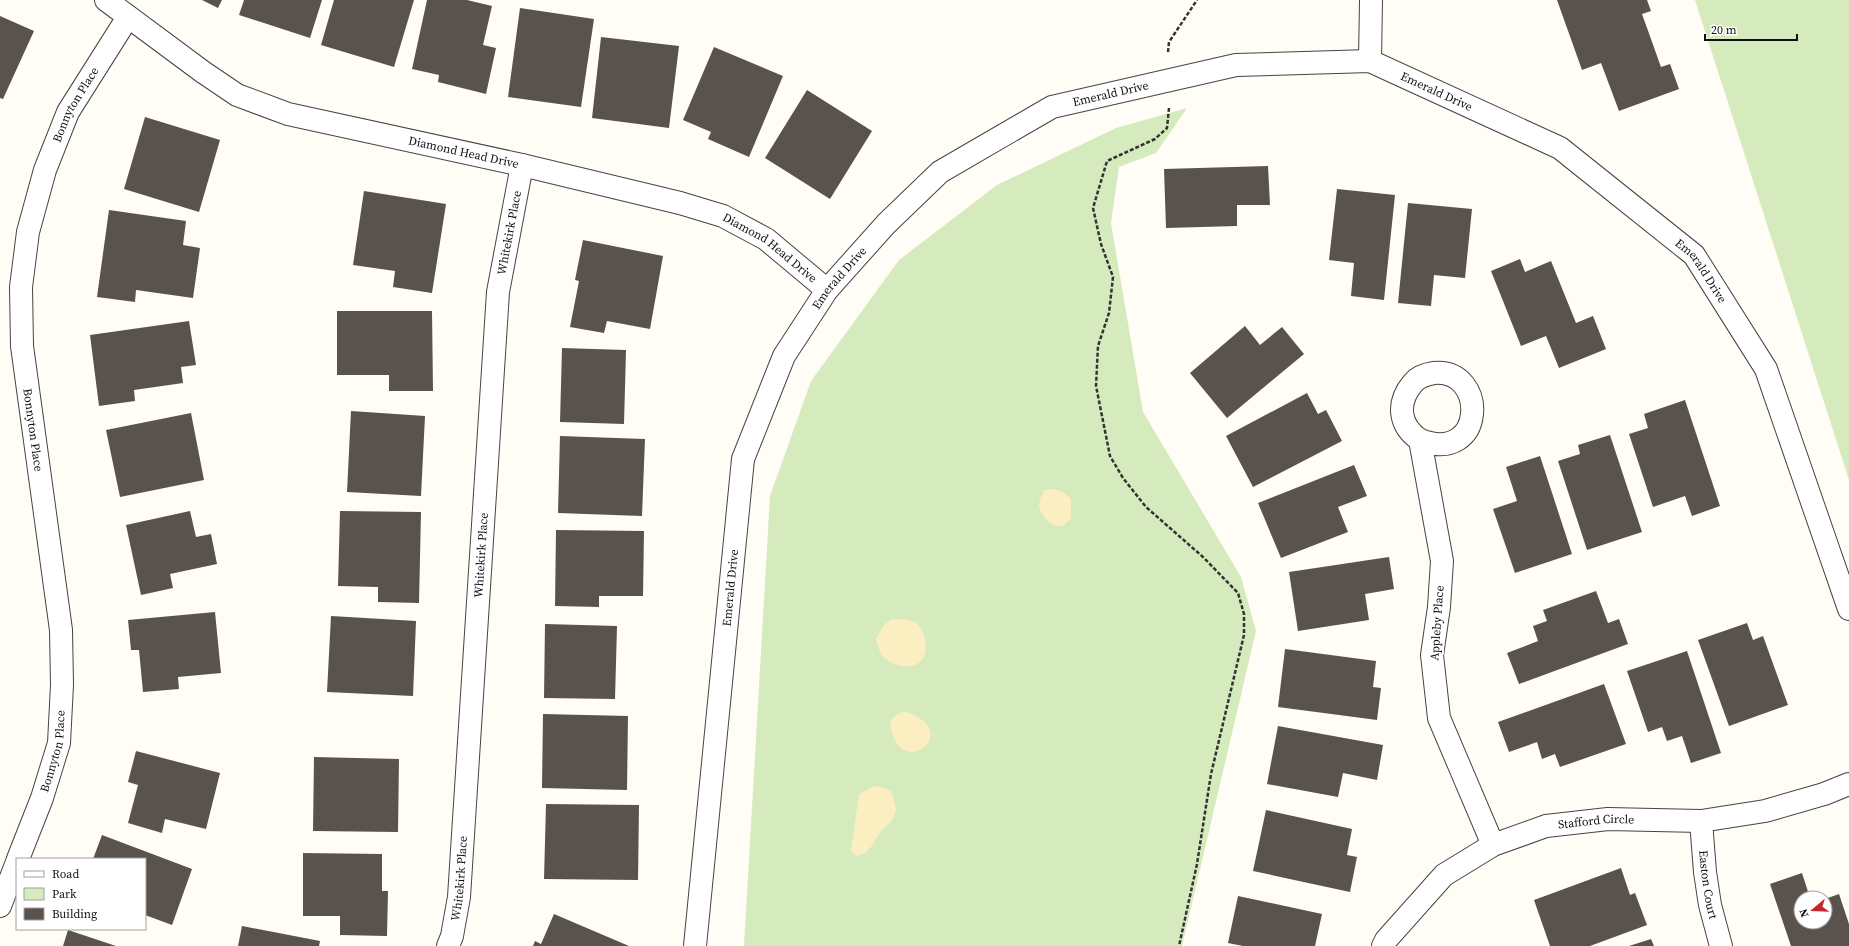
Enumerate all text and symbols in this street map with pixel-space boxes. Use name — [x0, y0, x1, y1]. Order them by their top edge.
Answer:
scale bar — [1705, 16, 1797, 42]
text: 20 m — [1711, 22, 1737, 38]
street label: Bonnyton Place — [49, 64, 102, 145]
street label: Emerald Drive — [1398, 68, 1475, 115]
street label: Emerald Drive — [1071, 77, 1150, 110]
street label: Diamond Head Drive — [407, 132, 520, 172]
street label: Whitekirk Place — [493, 189, 525, 276]
street label: Diamond Head Drive — [720, 209, 820, 286]
street label: Emerald Drive — [1672, 235, 1730, 306]
street label: Emerald Drive — [808, 243, 870, 313]
street label: Bonnyton Place — [19, 387, 47, 473]
street label: Whitekirk Place — [470, 512, 492, 598]
street label: Emerald Drive — [719, 548, 742, 627]
street label: Appleby Place — [1426, 585, 1448, 661]
street label: Bonnyton Place — [36, 710, 69, 794]
street label: Stafford Circle — [1557, 811, 1634, 833]
street label: Whitekirk Place — [447, 835, 471, 922]
street label: Easton Court — [1695, 850, 1721, 921]
legend — [16, 858, 146, 930]
text: Road — [52, 866, 79, 882]
text: Park — [52, 886, 77, 902]
north arrow — [1793, 890, 1833, 930]
text: Building — [52, 906, 97, 922]
text: N — [1796, 907, 1812, 919]

